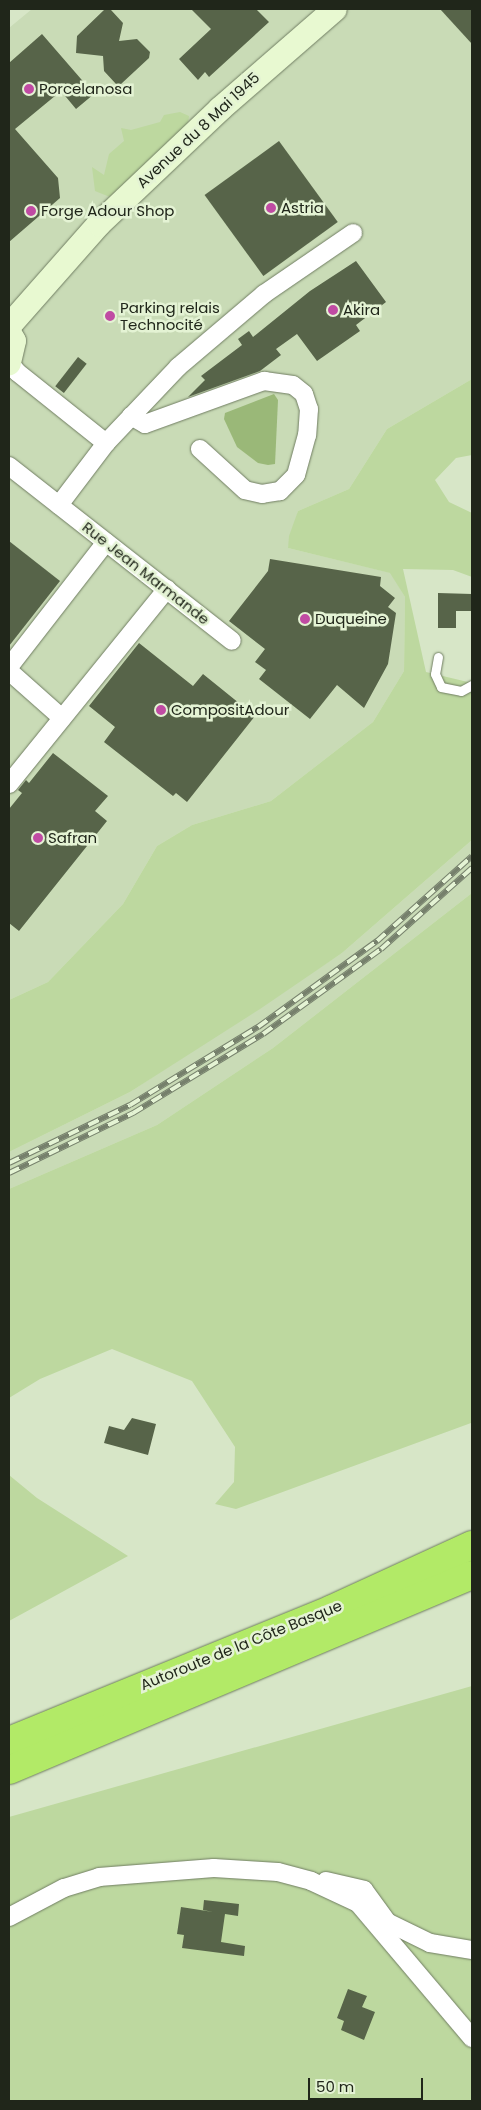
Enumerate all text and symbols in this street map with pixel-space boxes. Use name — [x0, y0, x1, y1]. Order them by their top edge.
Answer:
street label: Avenue du 8 Mai 1945 — [133, 68, 263, 192]
place label: Porcelanosa — [39, 80, 132, 98]
marker: Porcelanosa — [23, 83, 35, 95]
place label: Astria — [281, 199, 324, 217]
place label: Forge Adour Shop — [41, 202, 174, 220]
marker: Astria — [265, 202, 277, 214]
marker: Forge Adour Shop — [25, 205, 37, 217]
place label: Parking relais Technocité — [120, 298, 220, 333]
place label: Akira — [343, 301, 380, 319]
marker: Akira — [327, 304, 339, 316]
marker: Parking relais Technocité — [104, 310, 116, 322]
street label: Rue Jean Marmande — [79, 518, 213, 628]
place label: Duqueine — [315, 610, 387, 628]
marker: Duqueine — [299, 613, 311, 625]
place label: CompositAdour — [171, 701, 289, 719]
marker: CompositAdour — [155, 704, 167, 716]
place label: Safran — [48, 829, 97, 847]
marker: Safran — [32, 832, 44, 844]
street label: Autoroute de la Côte Basque — [138, 1596, 344, 1694]
scale bar — [311, 2068, 426, 2100]
text: 50 m — [316, 2076, 354, 2097]

